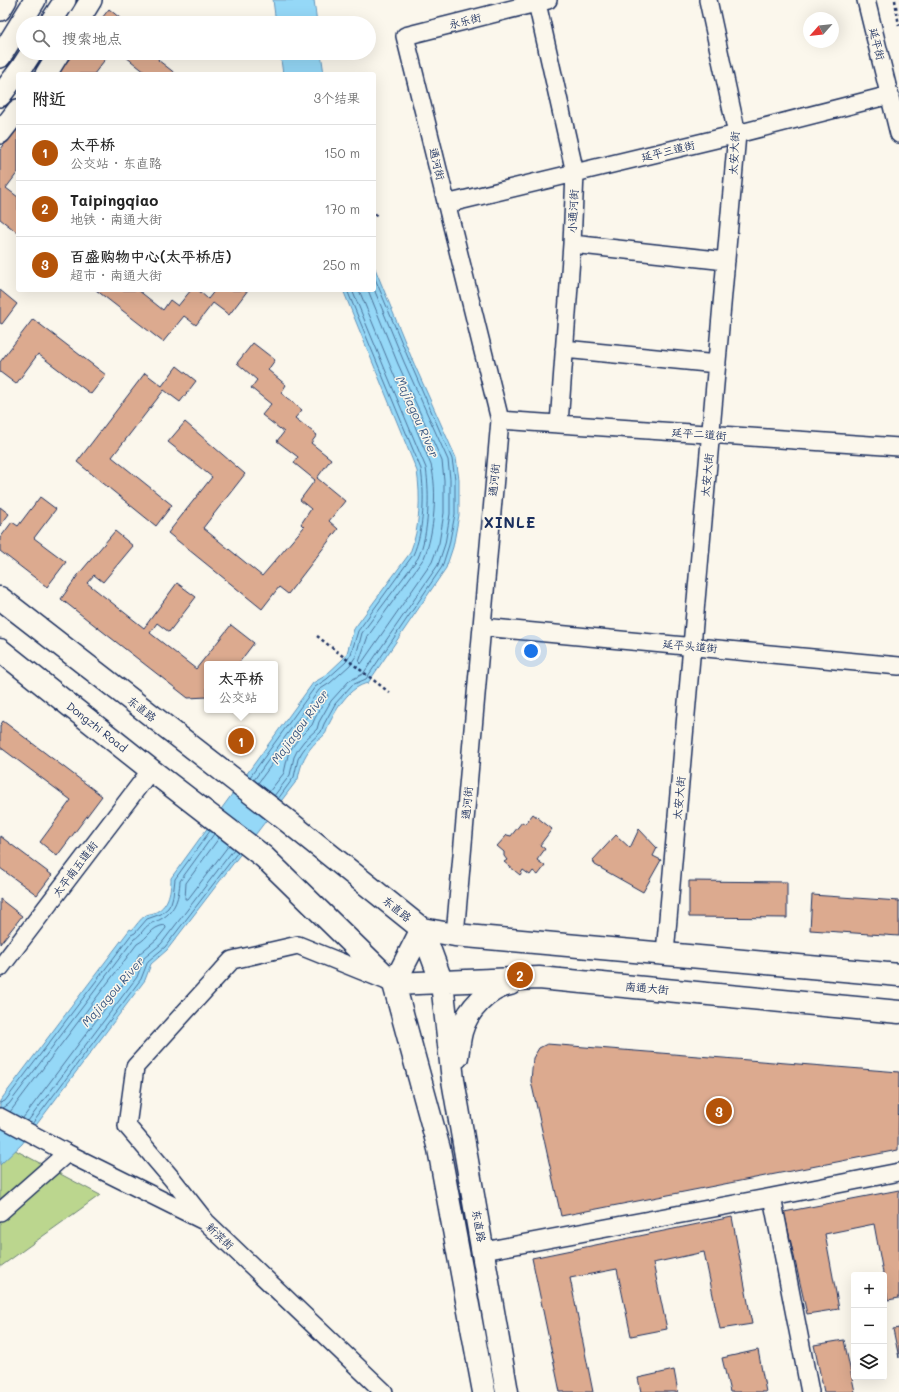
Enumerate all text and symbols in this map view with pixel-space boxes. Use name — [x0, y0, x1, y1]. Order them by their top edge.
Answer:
street label: 永乐街 — [447, 9, 484, 32]
north arrow — [803, 12, 839, 48]
search box — [16, 16, 376, 60]
street label: 延平街 — [866, 26, 889, 63]
icon: search — [30, 27, 52, 49]
text: 搜索地点 — [62, 28, 122, 48]
text: 附近 — [32, 87, 66, 109]
text: 3个结果 — [313, 89, 360, 106]
street label: 太安大街 — [725, 130, 742, 175]
text: 太平桥 — [70, 134, 115, 154]
street label: 延平三道街 — [639, 136, 697, 164]
text: 1 — [42, 144, 48, 161]
text: 150 m — [324, 144, 360, 161]
street label: 通河街 — [426, 146, 449, 183]
text: 公交站 · 东直路 — [70, 154, 162, 171]
street label: 小通河街 — [564, 188, 581, 233]
text: Taipingqiao — [70, 190, 158, 210]
text: 2 — [41, 200, 49, 217]
text: 170 m — [324, 200, 360, 217]
text: 地铁 · 南通大街 — [70, 210, 162, 227]
text: 百盛购物中心(太平桥店) — [70, 246, 231, 266]
text: 3 — [41, 256, 49, 273]
text: 250 m — [323, 256, 360, 273]
text: 超市 · 南通大街 — [70, 266, 162, 283]
water label: Majiagou River — [393, 373, 443, 460]
street label: 延平二道街 — [671, 424, 728, 443]
street label: 太安大街 — [697, 451, 716, 498]
street label: 通河街 — [485, 462, 502, 497]
district label: XINLE — [484, 512, 536, 532]
street label: 延平头道街 — [662, 636, 719, 655]
your location — [521, 641, 541, 661]
popup — [204, 661, 278, 713]
text: 太平桥 — [218, 668, 264, 688]
water label: Majiagou River — [267, 686, 331, 767]
text: 公交站 — [218, 688, 258, 705]
street label: 东直路 — [125, 693, 160, 725]
street label: Dongzhi Road — [64, 698, 131, 755]
pin: 1 — [228, 726, 254, 756]
street label: 太安大街 — [669, 774, 688, 821]
street label: 通河街 — [458, 785, 475, 820]
street label: 太平南五道街 — [49, 837, 101, 900]
street label: 东直路 — [380, 892, 415, 925]
water label: Majiagou River — [77, 953, 147, 1030]
pin: 2 — [507, 960, 533, 990]
street label: 南通大街 — [624, 978, 671, 997]
pin: 3 — [706, 1096, 732, 1126]
street label: 东直路 — [469, 1208, 490, 1243]
street label: 新滨街 — [203, 1219, 238, 1253]
map controls — [851, 1272, 887, 1380]
button: + — [851, 1272, 887, 1308]
button: − — [851, 1308, 887, 1344]
button: layers — [851, 1344, 887, 1380]

